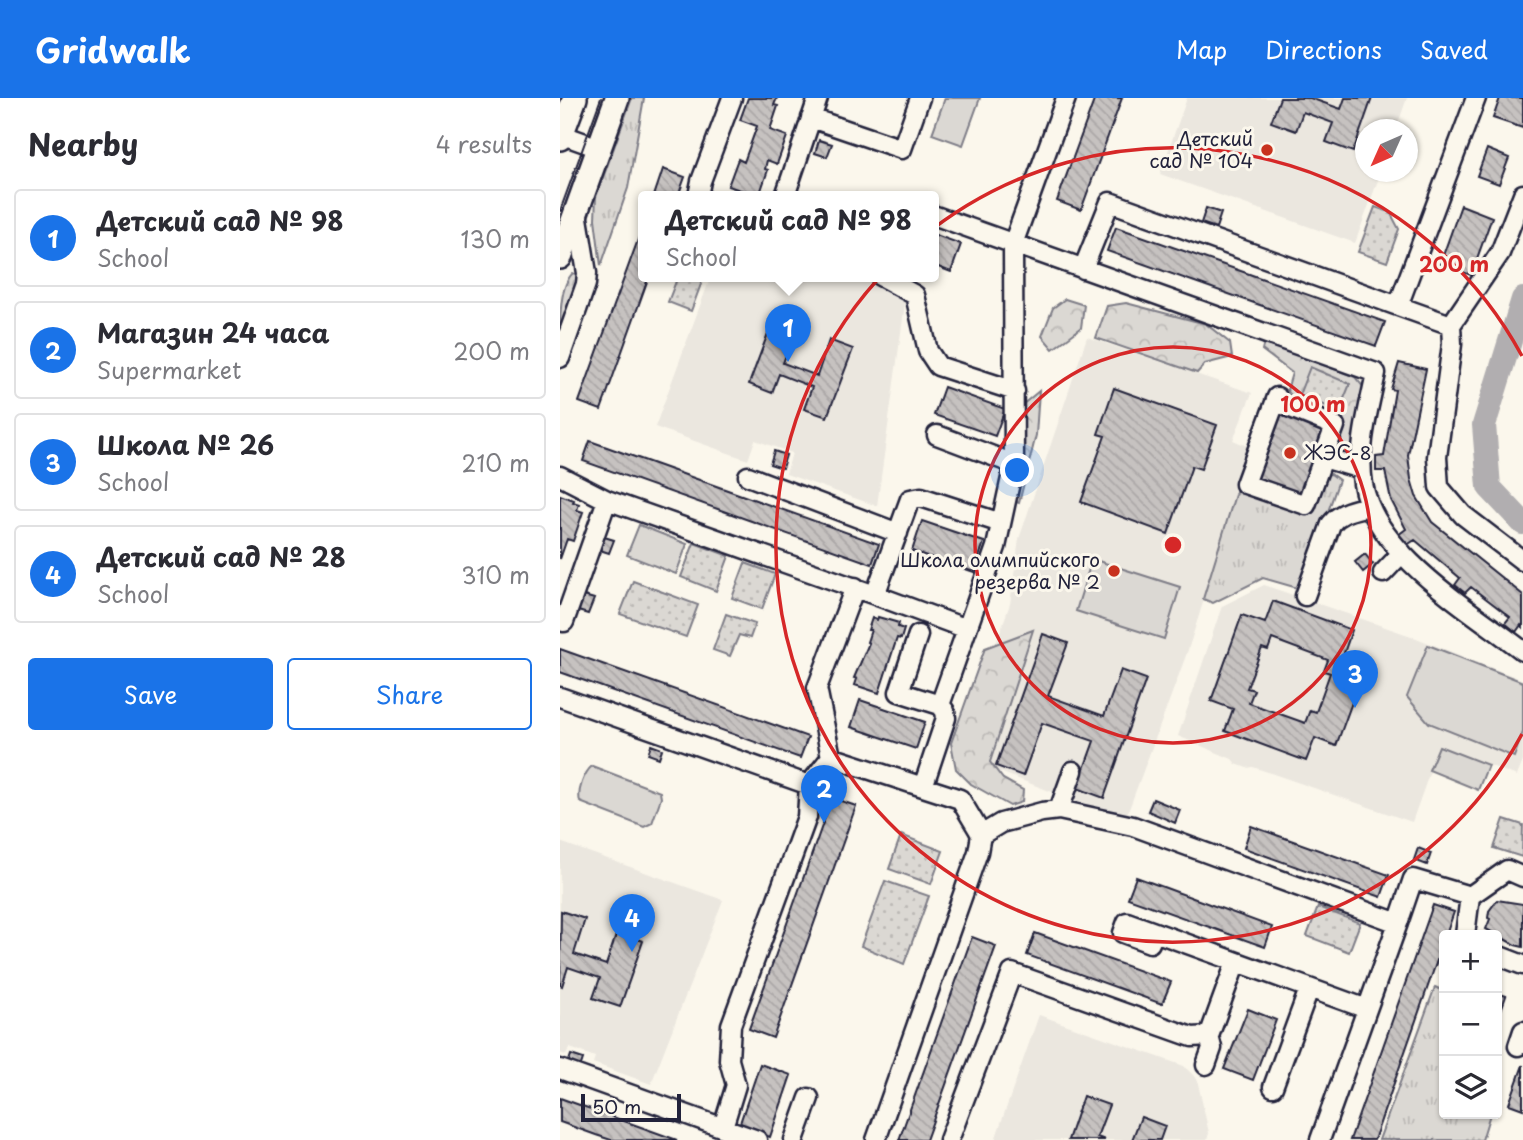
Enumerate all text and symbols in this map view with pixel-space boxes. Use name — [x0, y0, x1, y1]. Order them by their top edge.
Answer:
text: Gridwalk — [35, 24, 191, 74]
text: Map — [1176, 31, 1227, 67]
text: Directions — [1265, 31, 1382, 67]
text: Saved — [1420, 31, 1488, 67]
north arrow — [1355, 119, 1418, 182]
text: Nearby — [28, 121, 138, 166]
place label: Детский сад № 104 — [1149, 124, 1253, 174]
text: 4 results — [436, 126, 532, 161]
marker: Детский сад № 104 — [1259, 142, 1275, 158]
popup — [638, 191, 939, 282]
text: Детский сад № 98 — [665, 200, 912, 239]
text: Детский сад № 98 — [97, 201, 344, 240]
text: 1 — [48, 221, 59, 256]
text: 130 m — [460, 221, 530, 256]
text: School — [665, 239, 738, 274]
text: School — [97, 240, 169, 275]
text: 200 m — [1419, 247, 1489, 279]
pin: 1 — [765, 304, 811, 362]
text: Магазин 24 часа — [97, 313, 330, 352]
text: 2 — [45, 333, 61, 368]
text: 200 m — [453, 333, 530, 368]
text: Supermarket — [97, 352, 241, 387]
text: 100 m — [1280, 387, 1346, 419]
text: Школа № 26 — [97, 425, 274, 464]
place label: ЖЭС-8 — [1303, 438, 1372, 466]
text: 3 — [45, 445, 61, 480]
text: 210 m — [462, 445, 530, 480]
marker: ЖЭС-8 — [1282, 445, 1298, 461]
your location — [1000, 453, 1034, 487]
text: School — [97, 464, 169, 499]
centre of rings — [1161, 533, 1185, 557]
text: Детский сад № 28 — [97, 537, 346, 576]
place label: Школа олимпийского резерва № 2 — [900, 545, 1100, 595]
text: 4 — [45, 557, 61, 592]
text: 310 m — [461, 557, 530, 592]
marker: Школа олимпийского резерва № 2 — [1106, 563, 1122, 579]
text: School — [97, 576, 169, 611]
pin: 3 — [1332, 650, 1378, 708]
button: Save — [28, 658, 273, 730]
button: Share — [287, 658, 532, 730]
pin: 2 — [801, 765, 847, 823]
pin: 4 — [609, 894, 655, 952]
map controls — [1439, 930, 1502, 1119]
button: + — [1439, 930, 1502, 993]
button: − — [1439, 993, 1502, 1056]
button: layers — [1439, 1056, 1502, 1119]
scale bar — [581, 1091, 681, 1123]
text: 50 m — [592, 1092, 641, 1120]

